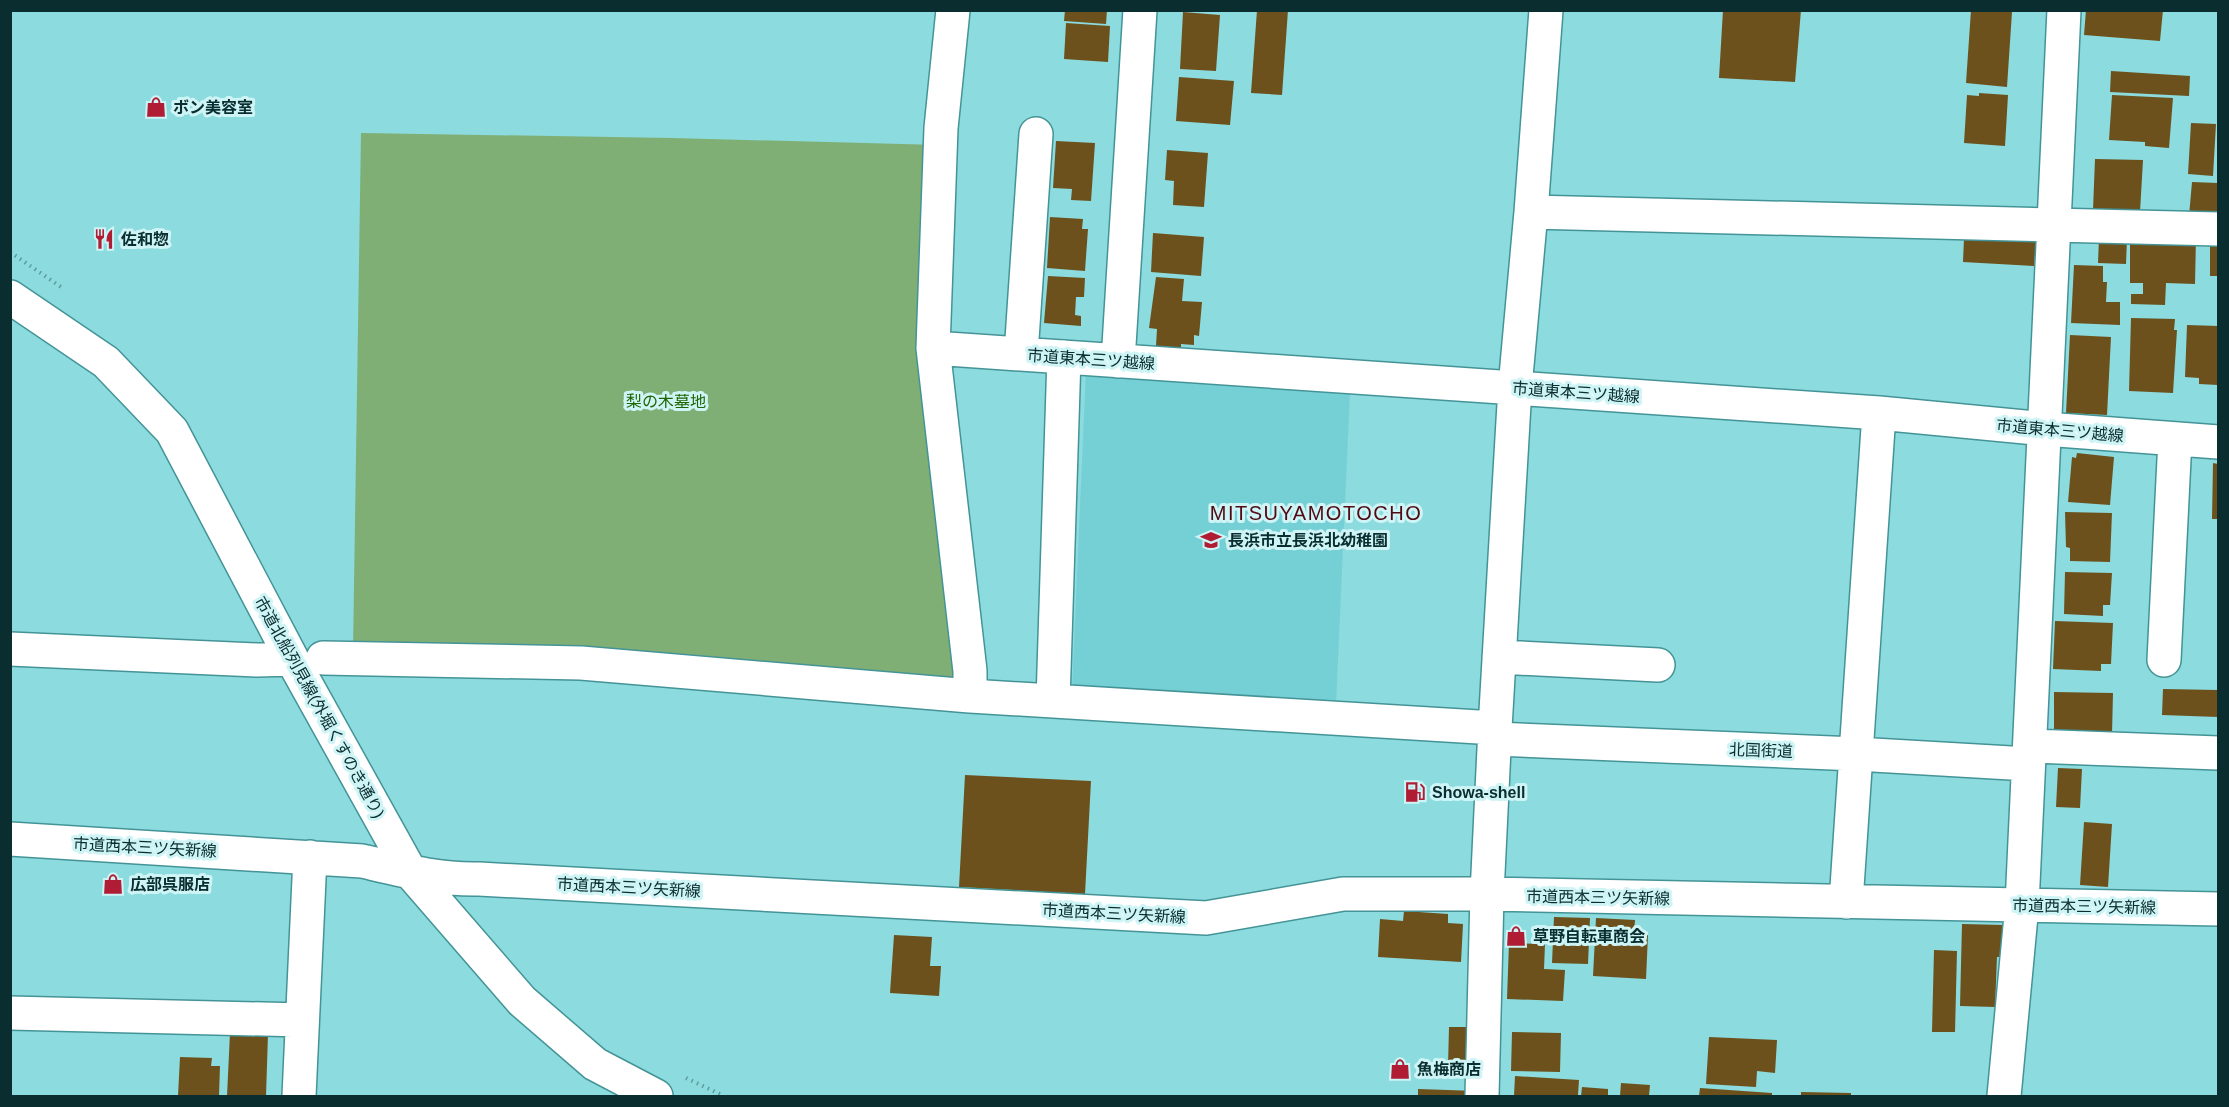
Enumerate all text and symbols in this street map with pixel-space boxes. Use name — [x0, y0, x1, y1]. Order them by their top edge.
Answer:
shop icon: ボン美容室 — [144, 95, 168, 119]
place label: ボン美容室 — [173, 99, 253, 116]
restaurant icon: 佐和惣 — [92, 227, 116, 251]
place label: 佐和惣 — [120, 231, 169, 248]
street label: 市道東本三ツ越線 — [1027, 347, 1155, 372]
street label: 市道東本三ツ越線 — [1512, 380, 1640, 405]
park label: 梨の木墓地 — [626, 393, 706, 410]
street label: 市道東本三ツ越線 — [1995, 416, 2124, 445]
district label: MITSUYAMOTOCHO — [1210, 502, 1422, 524]
school or university icon: 長浜市立長浜北幼稚園 — [1199, 528, 1223, 552]
place label: 長浜市立長浜北幼稚園 — [1228, 532, 1388, 549]
street label: 市道北船列見線(外堀くすのき通り) — [251, 594, 388, 821]
street label: 北国街道 — [1729, 741, 1793, 760]
fuel station icon: Showa-shell — [1403, 780, 1427, 804]
place label: Showa-shell — [1432, 784, 1525, 801]
street label: 市道西本三ツ矢新線 — [73, 835, 217, 860]
shop icon: 広部呉服店 — [101, 872, 125, 896]
street label: 市道西本三ツ矢新線 — [557, 875, 701, 900]
place label: 広部呉服店 — [130, 876, 210, 893]
street label: 市道西本三ツ矢新線 — [1526, 888, 1670, 907]
street label: 市道西本三ツ矢新線 — [2012, 897, 2156, 916]
street label: 市道西本三ツ矢新線 — [1042, 901, 1186, 926]
shop icon: 草野自転車商会 — [1504, 924, 1528, 948]
place label: 草野自転車商会 — [1533, 928, 1645, 945]
shop icon: 魚梅商店 — [1388, 1057, 1412, 1081]
place label: 魚梅商店 — [1417, 1060, 1481, 1078]

